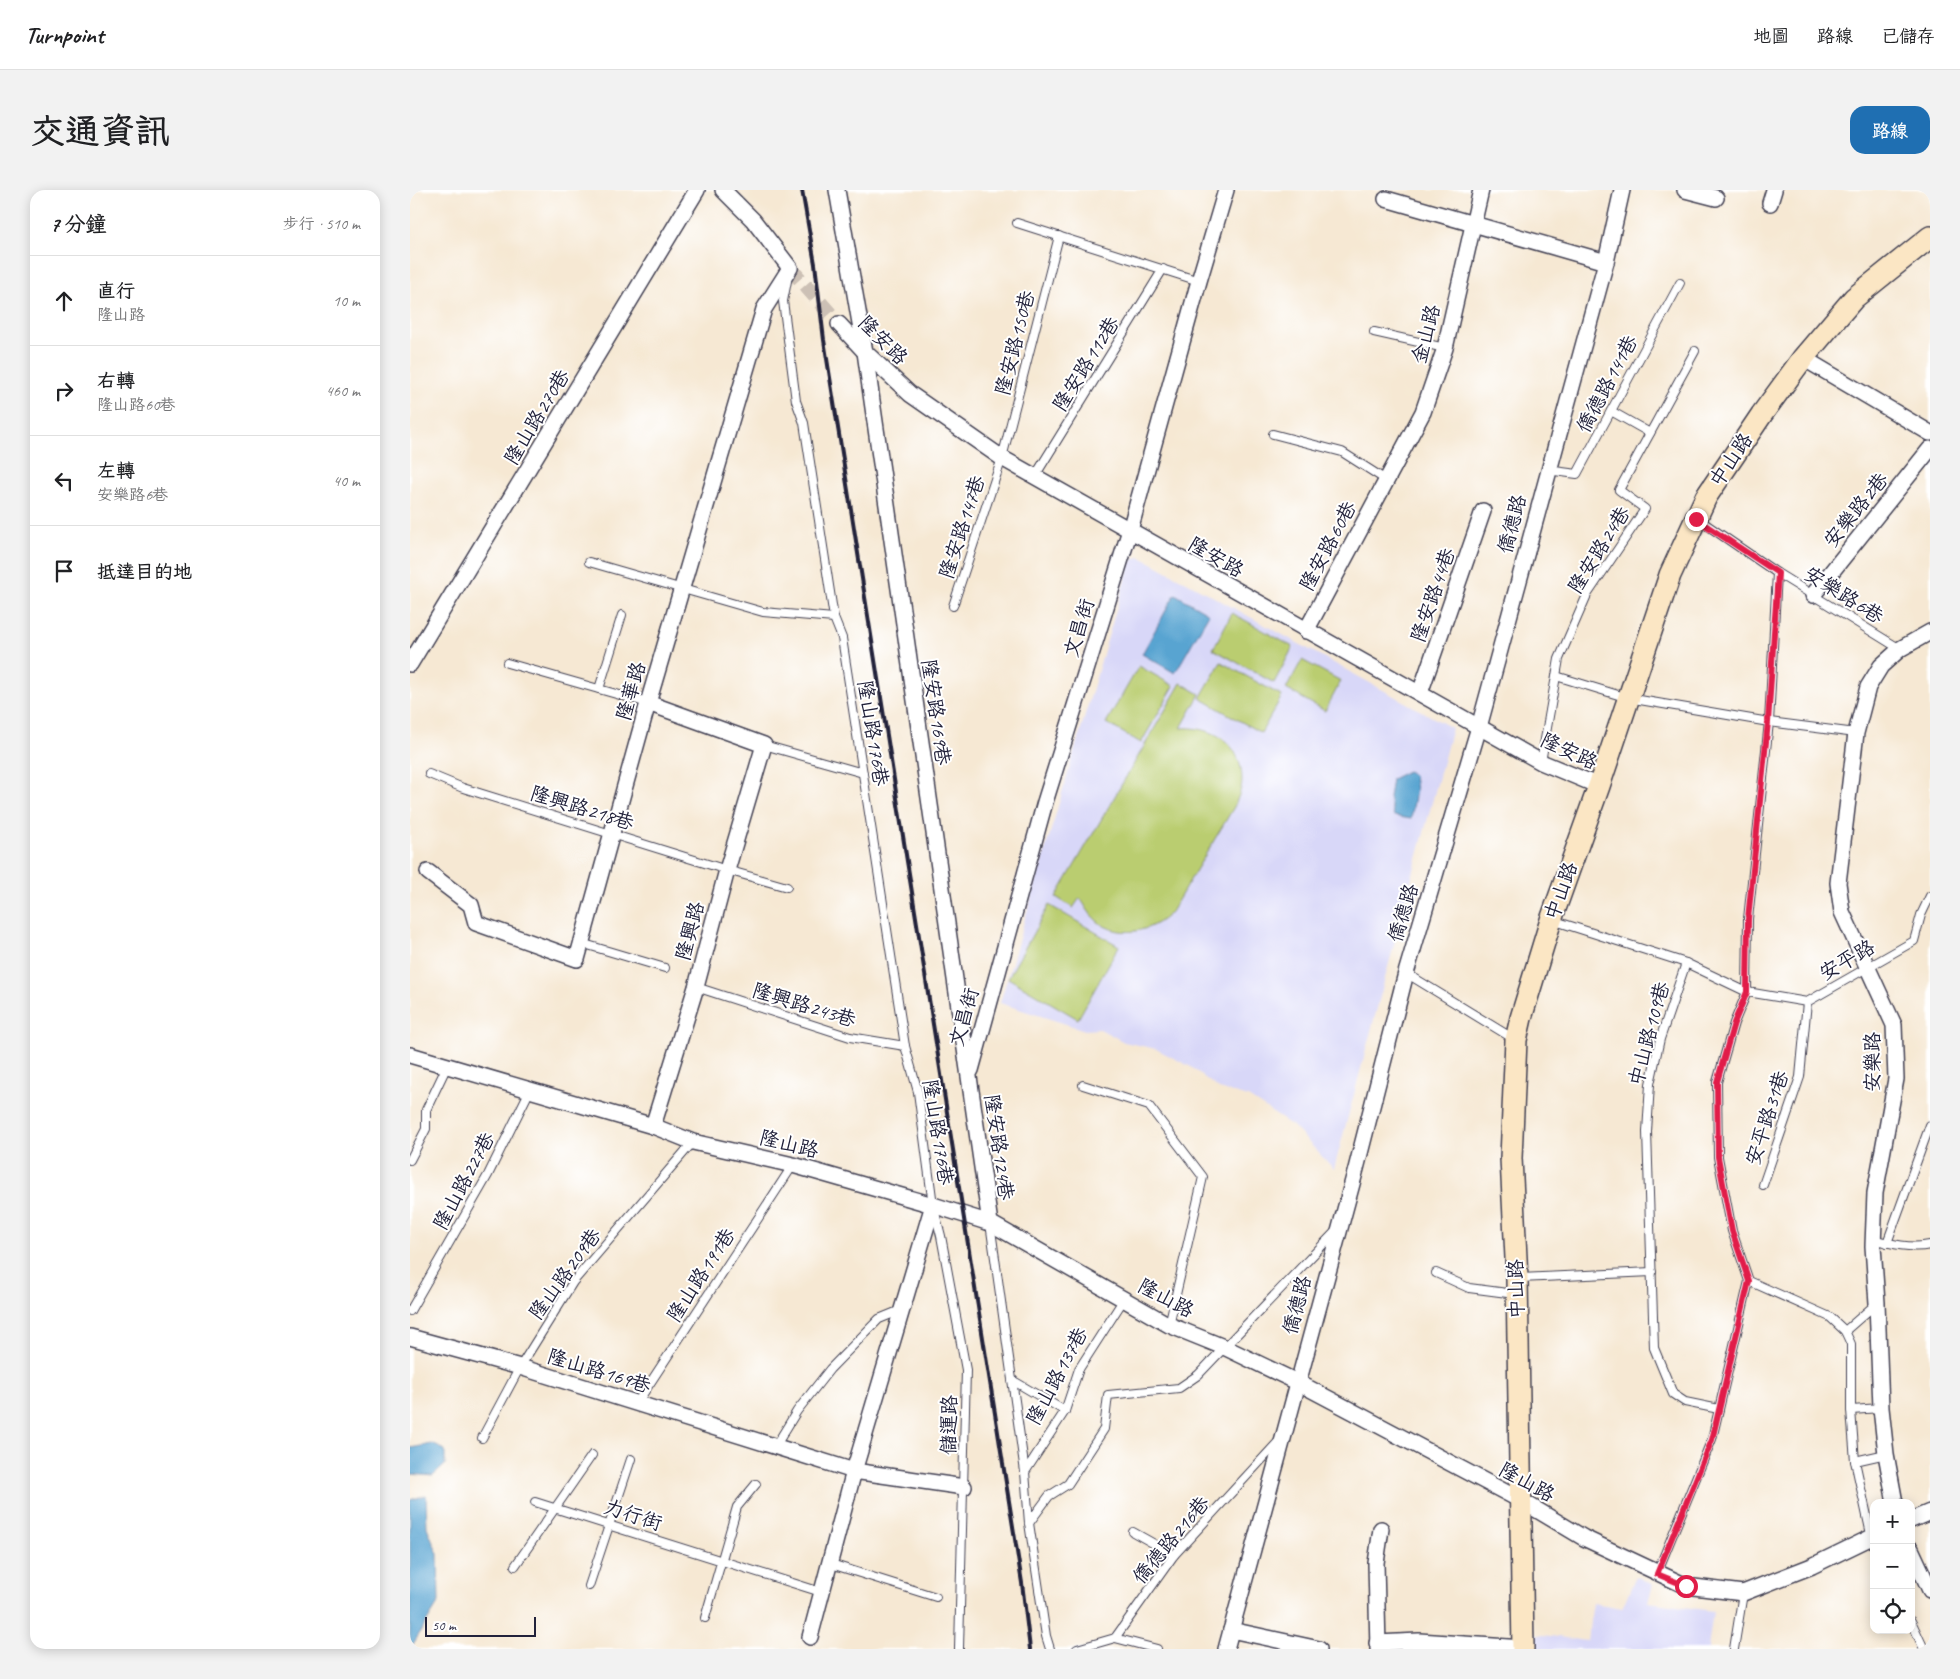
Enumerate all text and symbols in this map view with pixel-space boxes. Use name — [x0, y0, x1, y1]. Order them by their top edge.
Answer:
text: Turnpoint — [25, 20, 104, 50]
text: 地圖 — [1753, 25, 1789, 47]
text: 路線 — [1817, 25, 1853, 47]
text: 已儲存 — [1881, 25, 1935, 47]
button: 路線 — [1850, 106, 1930, 154]
text: 交通資訊 — [30, 109, 170, 154]
text: 7 分鐘 — [50, 211, 106, 237]
text: 步行 · 510 m — [283, 214, 360, 234]
text: 直行 — [97, 279, 135, 303]
icon: ahead — [50, 287, 78, 315]
street label: 隆安路150巷 — [990, 287, 1040, 398]
text: 10 m — [333, 291, 360, 311]
street label: 金山路 — [1406, 301, 1446, 366]
text: 隆山路 — [97, 305, 145, 325]
street label: 隆安路 — [853, 310, 914, 371]
street label: 隆安路112巷 — [1047, 311, 1125, 416]
street label: 僑德路141巷 — [1571, 330, 1644, 437]
street label: 隆山路270巷 — [499, 364, 576, 469]
text: 右轉 — [97, 369, 135, 393]
icon: right — [50, 377, 78, 405]
text: 460 m — [326, 381, 360, 401]
text: 隆山路60巷 — [97, 395, 175, 415]
street label: 中山路 — [1704, 427, 1759, 492]
text: 左轉 — [97, 459, 135, 483]
icon: left — [50, 467, 78, 495]
street label: 安樂路2巷 — [1818, 467, 1894, 552]
text: 40 m — [333, 471, 360, 491]
street label: 隆安路147巷 — [934, 471, 991, 582]
text: 安樂路6巷 — [97, 485, 168, 505]
street label: 僑德路 — [1492, 491, 1532, 556]
street label: 隆安路60巷 — [1294, 496, 1363, 595]
street label: 隆安路24巷 — [1562, 501, 1636, 598]
route end — [1685, 508, 1708, 531]
street label: 隆安路 — [1184, 531, 1249, 583]
street label: 隆安路44巷 — [1405, 544, 1461, 645]
icon: arrive — [50, 557, 78, 585]
text: 抵達目的地 — [97, 560, 192, 584]
street label: 安樂路6巷 — [1800, 561, 1889, 630]
street label: 文昌街 — [1058, 596, 1100, 660]
street label: 隆安路169巷 — [916, 657, 956, 768]
street label: 隆華路 — [611, 658, 652, 723]
street label: 隆山路176巷 — [852, 678, 894, 789]
street label: 隆安路 — [1537, 727, 1602, 775]
street label: 隆興路218巷 — [527, 780, 638, 836]
street label: 中山路 — [1539, 858, 1583, 923]
street label: 僑德路 — [1382, 880, 1424, 945]
street label: 隆興路 — [670, 898, 710, 963]
street label: 安平路 — [1815, 934, 1880, 986]
street label: 隆興路243巷 — [749, 977, 860, 1033]
street label: 中山路109巷 — [1623, 978, 1675, 1089]
street label: 文昌街 — [944, 985, 984, 1049]
street label: 安樂路 — [1860, 1031, 1885, 1092]
street label: 安平路31巷 — [1740, 1067, 1794, 1168]
street label: 隆山路176巷 — [917, 1077, 959, 1188]
street label: 隆安路124巷 — [979, 1092, 1019, 1203]
street label: 隆山路 — [757, 1125, 822, 1164]
street label: 隆山路227巷 — [428, 1127, 501, 1234]
street label: 隆山路191巷 — [661, 1222, 741, 1327]
street label: 隆山路209巷 — [523, 1223, 607, 1325]
street label: 中山路 — [1503, 1258, 1529, 1319]
street label: 僑德路 — [1277, 1272, 1317, 1337]
street label: 隆山路 — [1134, 1273, 1199, 1324]
street label: 隆山路137巷 — [1021, 1322, 1094, 1429]
street label: 隆山路169巷 — [544, 1343, 655, 1399]
street label: 儲運路 — [936, 1394, 962, 1455]
street label: 隆山路 — [1495, 1457, 1560, 1508]
street label: 僑德路216巷 — [1127, 1490, 1216, 1589]
street label: 力行街 — [601, 1494, 665, 1536]
map controls — [1870, 1499, 1915, 1634]
button: + — [1870, 1499, 1915, 1544]
button: − — [1870, 1544, 1915, 1589]
route start — [1675, 1575, 1698, 1598]
button: locate — [1870, 1589, 1915, 1634]
scale bar — [425, 1614, 536, 1637]
text: 50 m — [432, 1617, 456, 1634]

